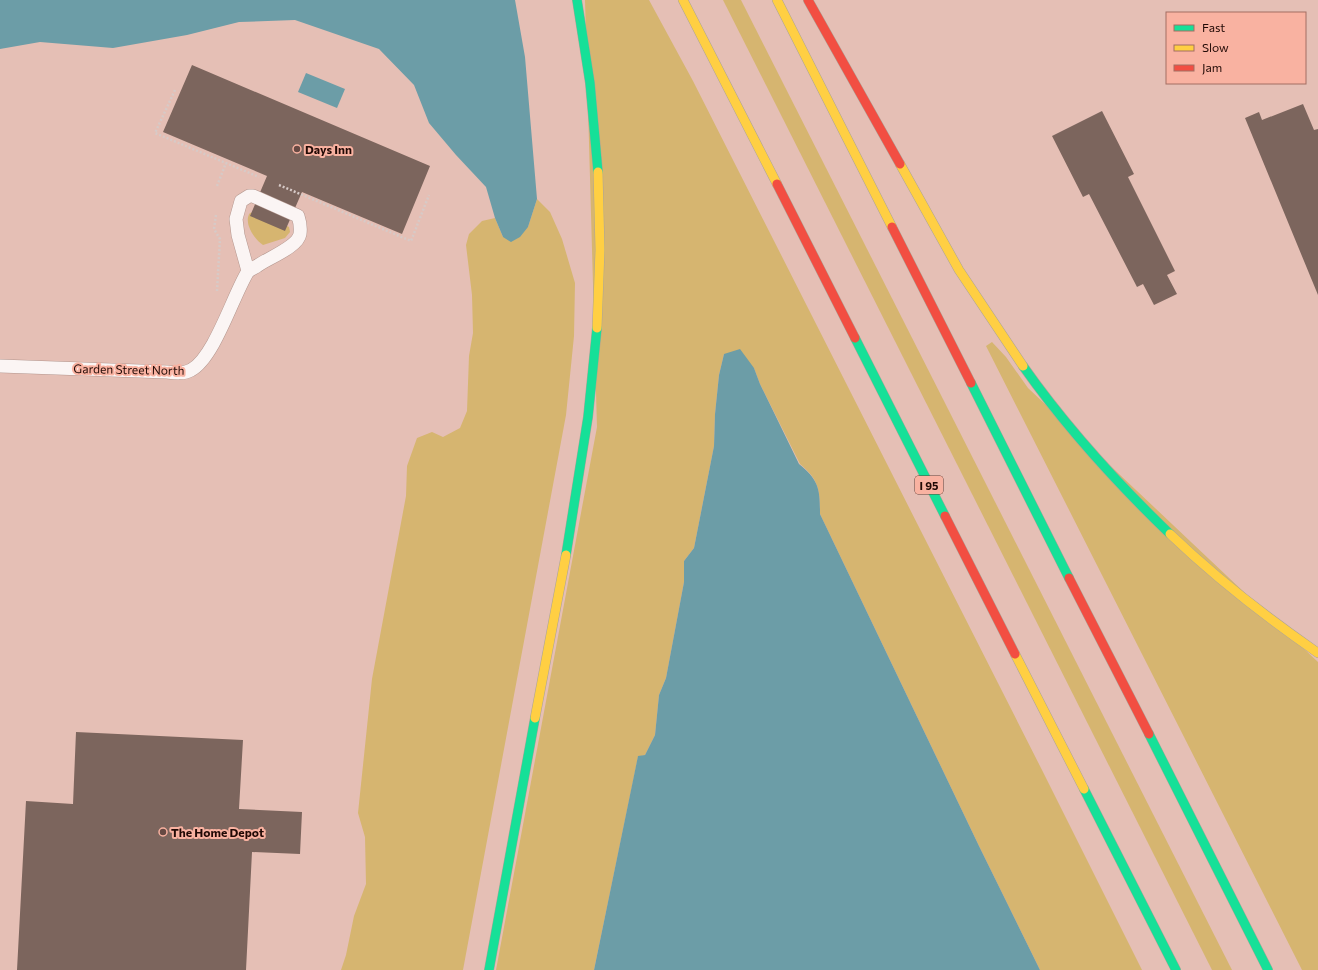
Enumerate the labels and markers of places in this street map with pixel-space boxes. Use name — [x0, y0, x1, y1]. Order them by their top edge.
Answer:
place label: Days Inn — [305, 142, 352, 156]
marker: Days Inn — [292, 144, 302, 154]
place label: The Home Depot — [171, 825, 264, 839]
marker: The Home Depot — [158, 827, 168, 837]

